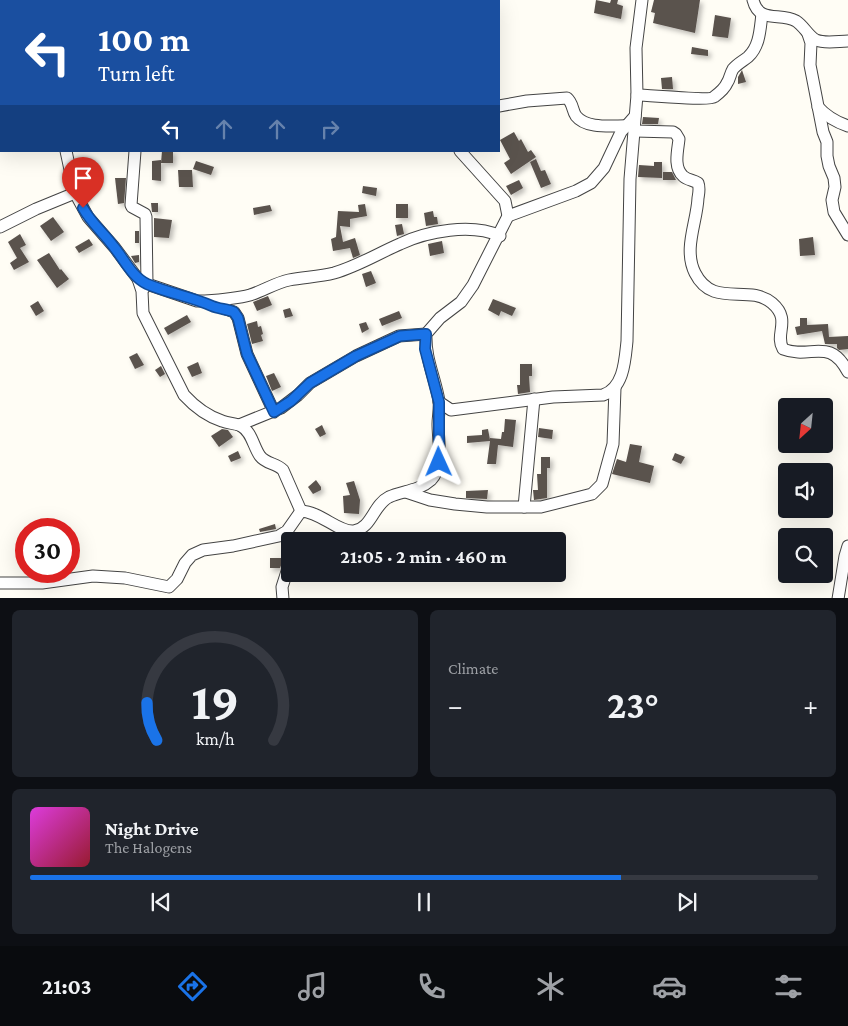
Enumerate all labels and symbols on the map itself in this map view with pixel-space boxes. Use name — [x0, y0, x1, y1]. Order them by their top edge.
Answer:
pin — [62, 157, 104, 208]
north arrow — [778, 398, 832, 452]
position arrow — [412, 435, 464, 487]
speed limit sign: 30 — [15, 518, 80, 583]

